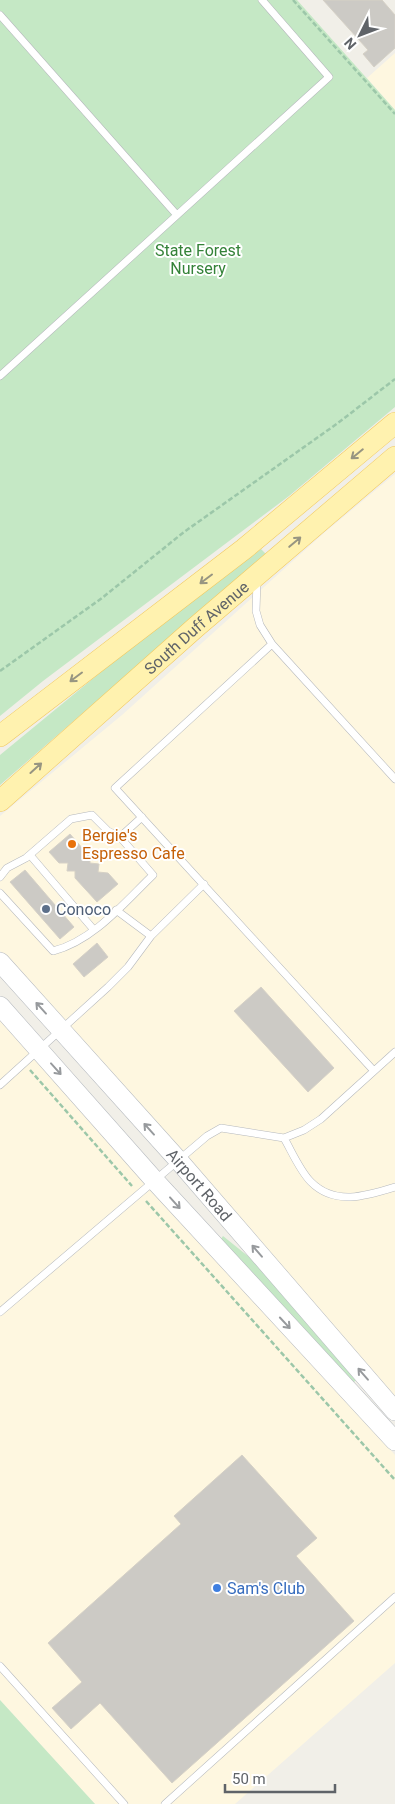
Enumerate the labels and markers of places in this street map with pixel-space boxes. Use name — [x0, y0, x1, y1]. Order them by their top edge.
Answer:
place label: Bergie's Espresso Cafe — [82, 826, 185, 863]
marker: Bergie's Espresso Cafe — [66, 838, 78, 850]
place label: Conoco — [56, 900, 111, 919]
marker: Conoco — [40, 903, 52, 915]
place label: Sam's Club — [227, 1579, 305, 1598]
marker: Sam's Club — [211, 1582, 223, 1594]

